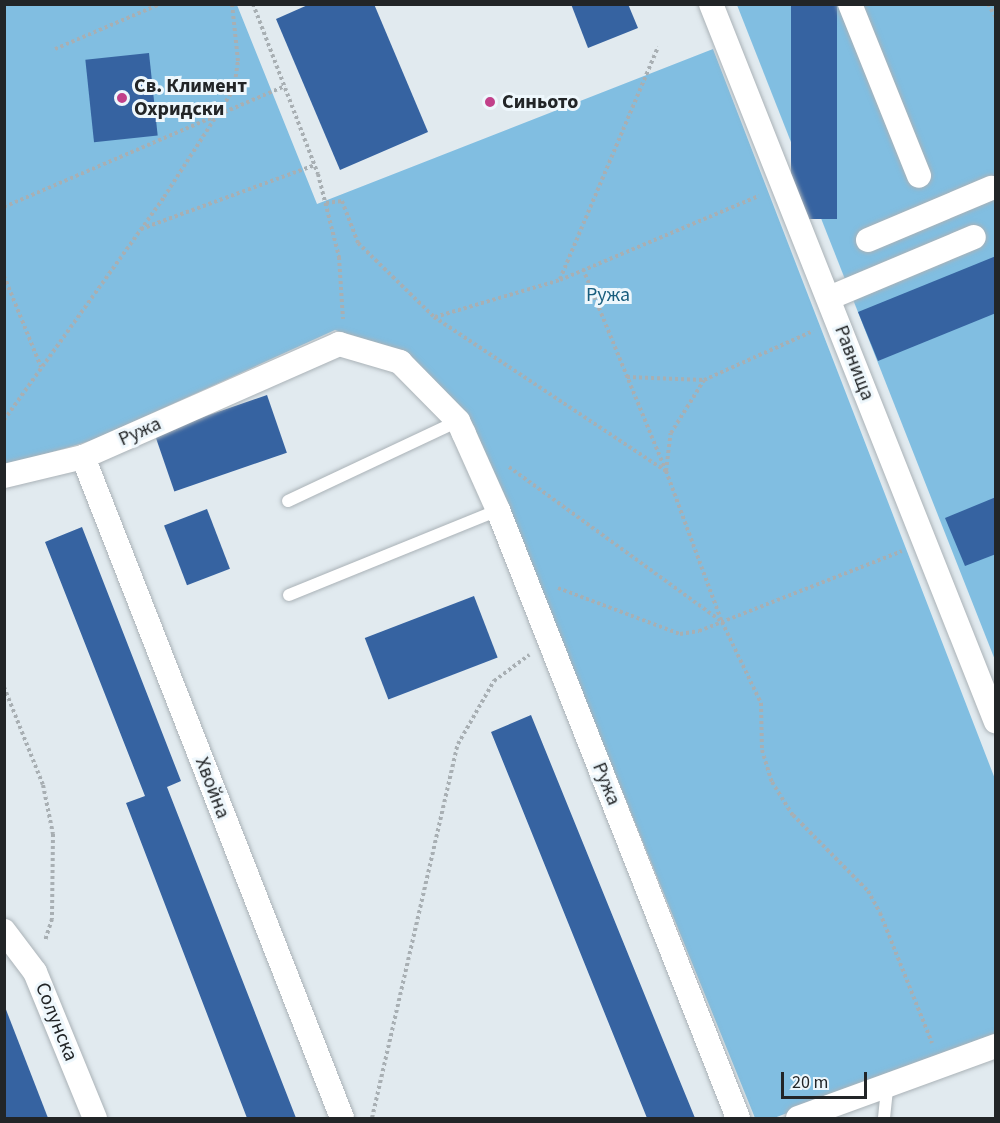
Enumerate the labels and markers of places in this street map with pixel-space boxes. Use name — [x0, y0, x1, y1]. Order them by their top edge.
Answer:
place label: Св. Климент Охридски — [134, 74, 247, 121]
place label: Синьото — [502, 90, 578, 114]
marker: Св. Климент Охридски — [115, 91, 129, 105]
marker: Синьото — [483, 95, 497, 109]

